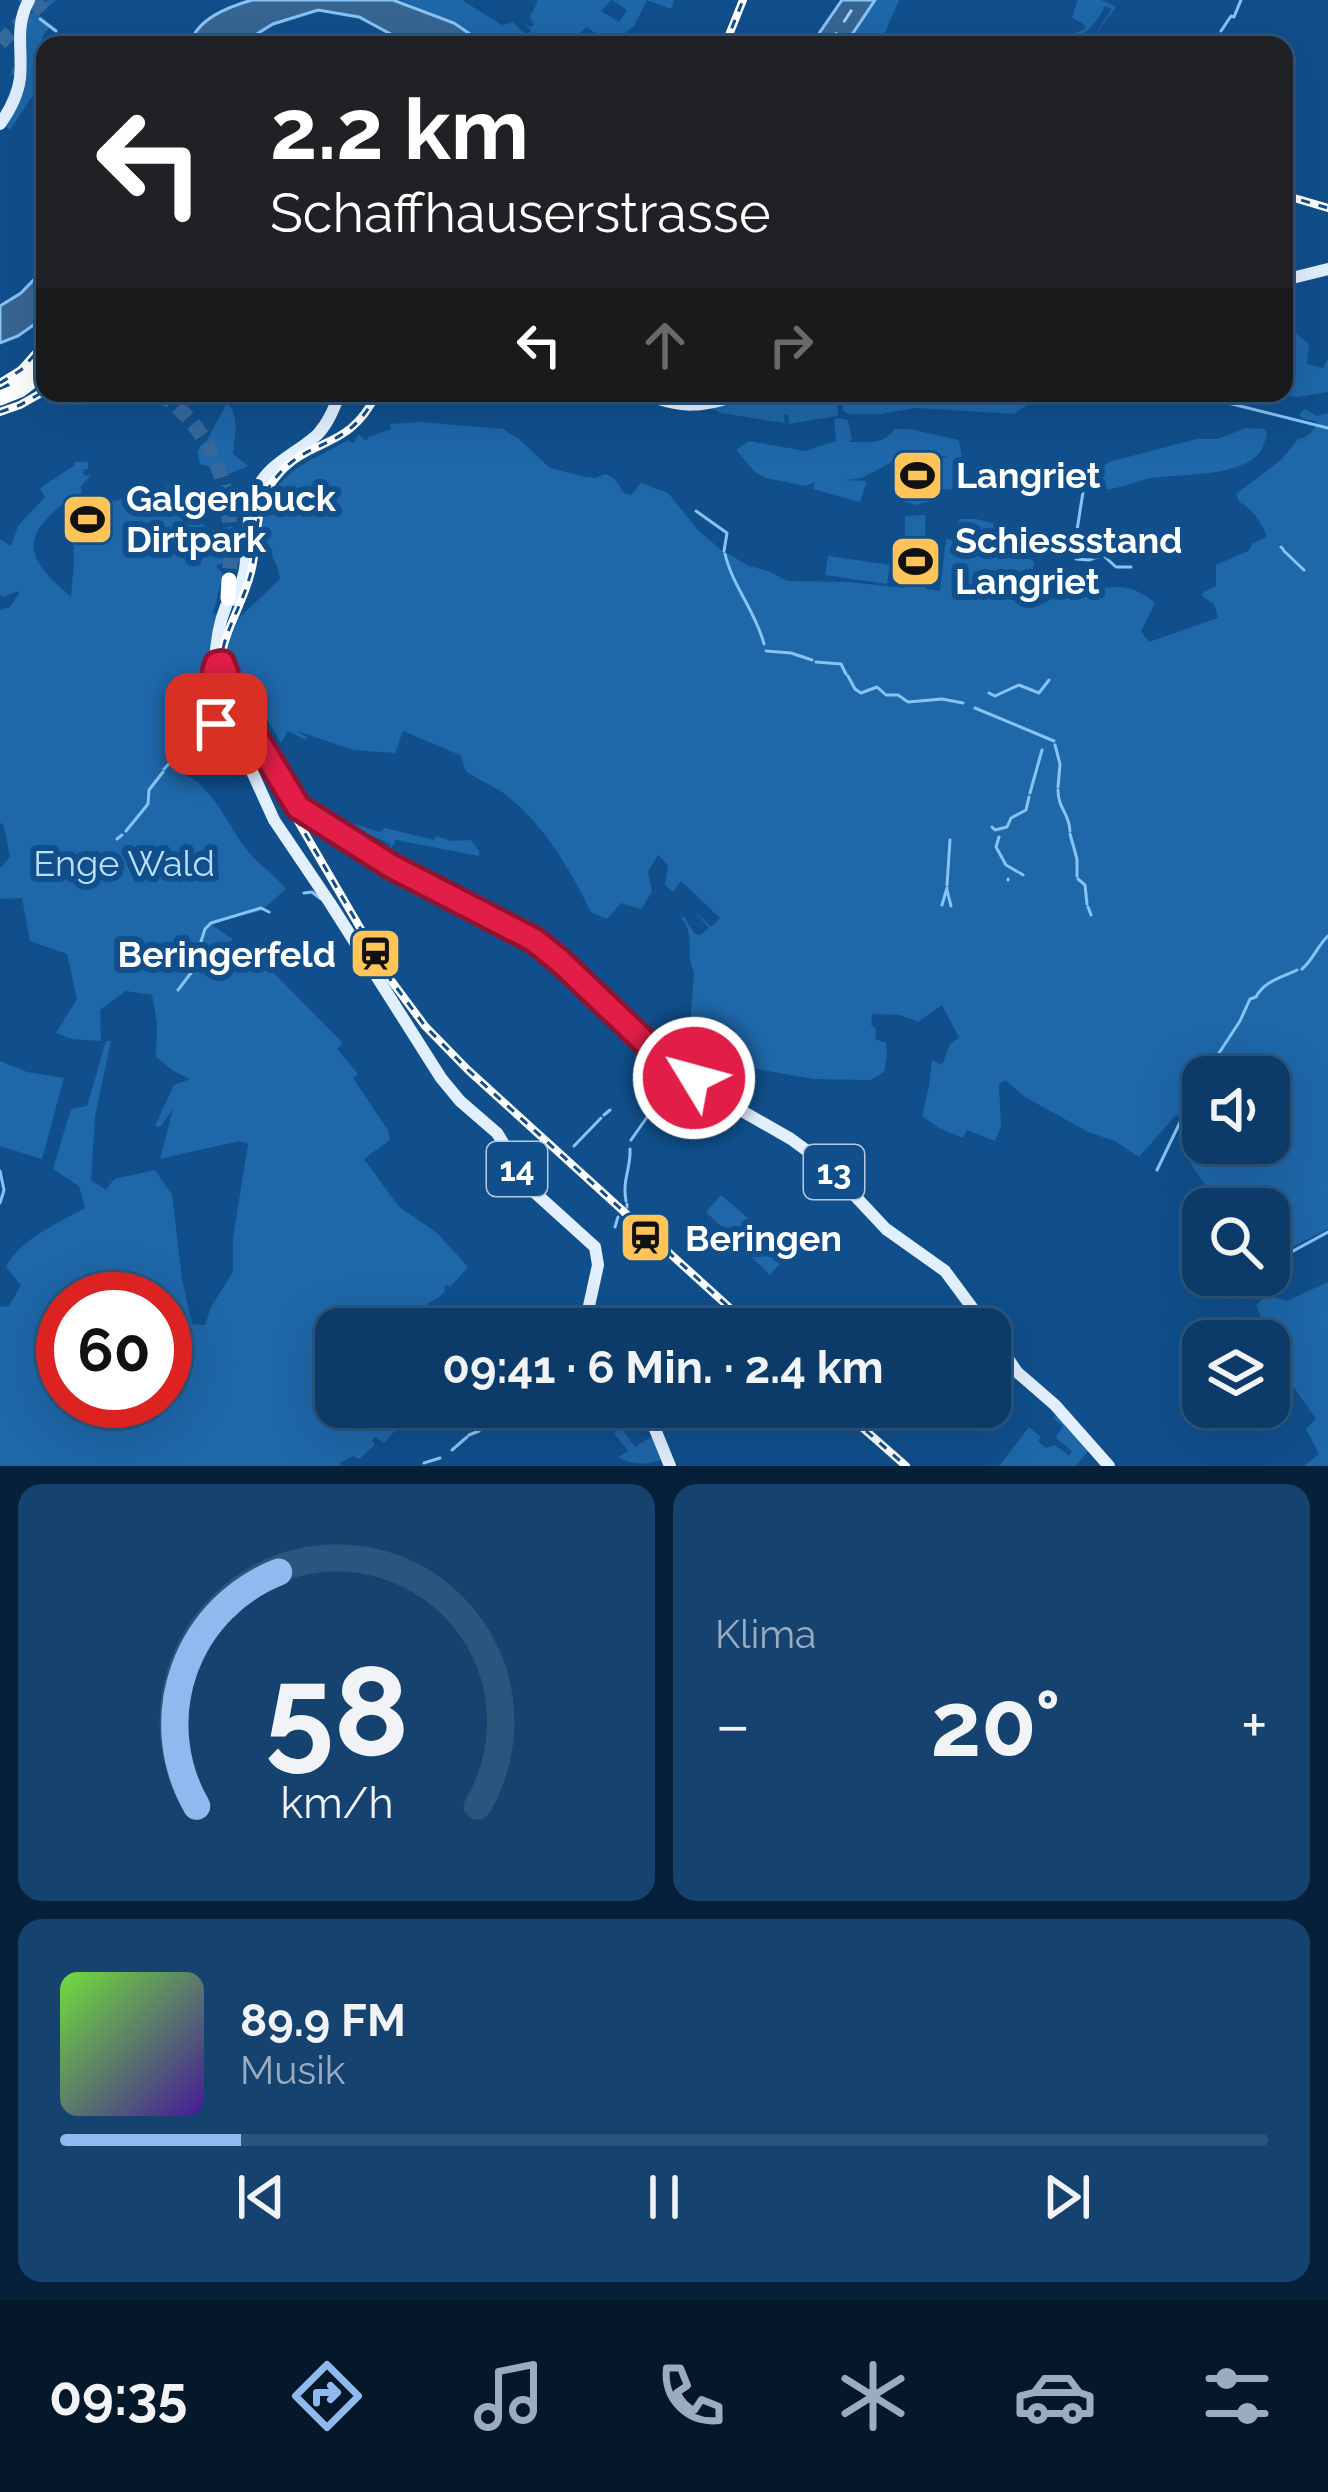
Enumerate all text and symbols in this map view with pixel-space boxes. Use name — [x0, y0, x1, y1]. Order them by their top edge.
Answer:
text: 2.2 km — [270, 80, 529, 179]
icon: left — [72, 84, 228, 240]
text: Schaffhauserstrasse — [270, 181, 771, 245]
icon: left — [506, 312, 572, 378]
icon: ahead — [632, 312, 698, 378]
icon: right — [758, 312, 824, 378]
sports icon: Langriet — [889, 447, 945, 503]
place label: Langriet — [956, 454, 1101, 496]
place label: Galgenbuck Dirtpark — [126, 477, 337, 560]
sports icon: Galgenbuck Dirtpark — [59, 491, 115, 547]
place label: Schiessstand Langriet — [955, 519, 1183, 602]
sports icon: Schiessstand Langriet — [888, 533, 944, 589]
pin — [165, 673, 267, 775]
icon: arrive — [183, 691, 249, 757]
park label: Enge Wald — [33, 842, 215, 884]
station icon: Beringerfeld — [347, 926, 403, 982]
place label: Beringerfeld — [118, 933, 336, 975]
position arrow — [631, 1015, 757, 1141]
map controls — [1182, 1056, 1290, 1428]
button: sound — [1182, 1056, 1290, 1164]
road number: 14 — [487, 1142, 547, 1196]
road number: 13 — [804, 1145, 864, 1199]
button: search — [1182, 1188, 1290, 1296]
station icon: Beringen — [618, 1210, 674, 1266]
place label: Beringen — [685, 1217, 842, 1259]
speed limit sign: 60 — [36, 1272, 192, 1428]
button: layers — [1182, 1320, 1290, 1428]
text: 09:41 · 6 Min. · 2.4 km — [442, 1341, 884, 1394]
text: Klima — [715, 1611, 816, 1657]
text: 58 — [264, 1638, 409, 1784]
text: 20° — [930, 1671, 1061, 1777]
text: − — [715, 1686, 751, 1763]
text: + — [1241, 1686, 1268, 1763]
text: km/h — [280, 1777, 393, 1827]
text: 89.9 FM — [240, 1994, 406, 2047]
text: Musik — [240, 2047, 345, 2093]
icon: previous — [228, 2164, 294, 2230]
icon: pause — [631, 2164, 697, 2230]
icon: next — [1034, 2164, 1100, 2230]
icon: directions — [285, 2354, 369, 2438]
icon: music — [467, 2354, 551, 2438]
icon: phone — [649, 2354, 733, 2438]
icon: climate — [831, 2354, 915, 2438]
icon: car — [1013, 2354, 1097, 2438]
icon: filters — [1195, 2354, 1279, 2438]
text: 09:35 — [49, 2364, 187, 2428]

